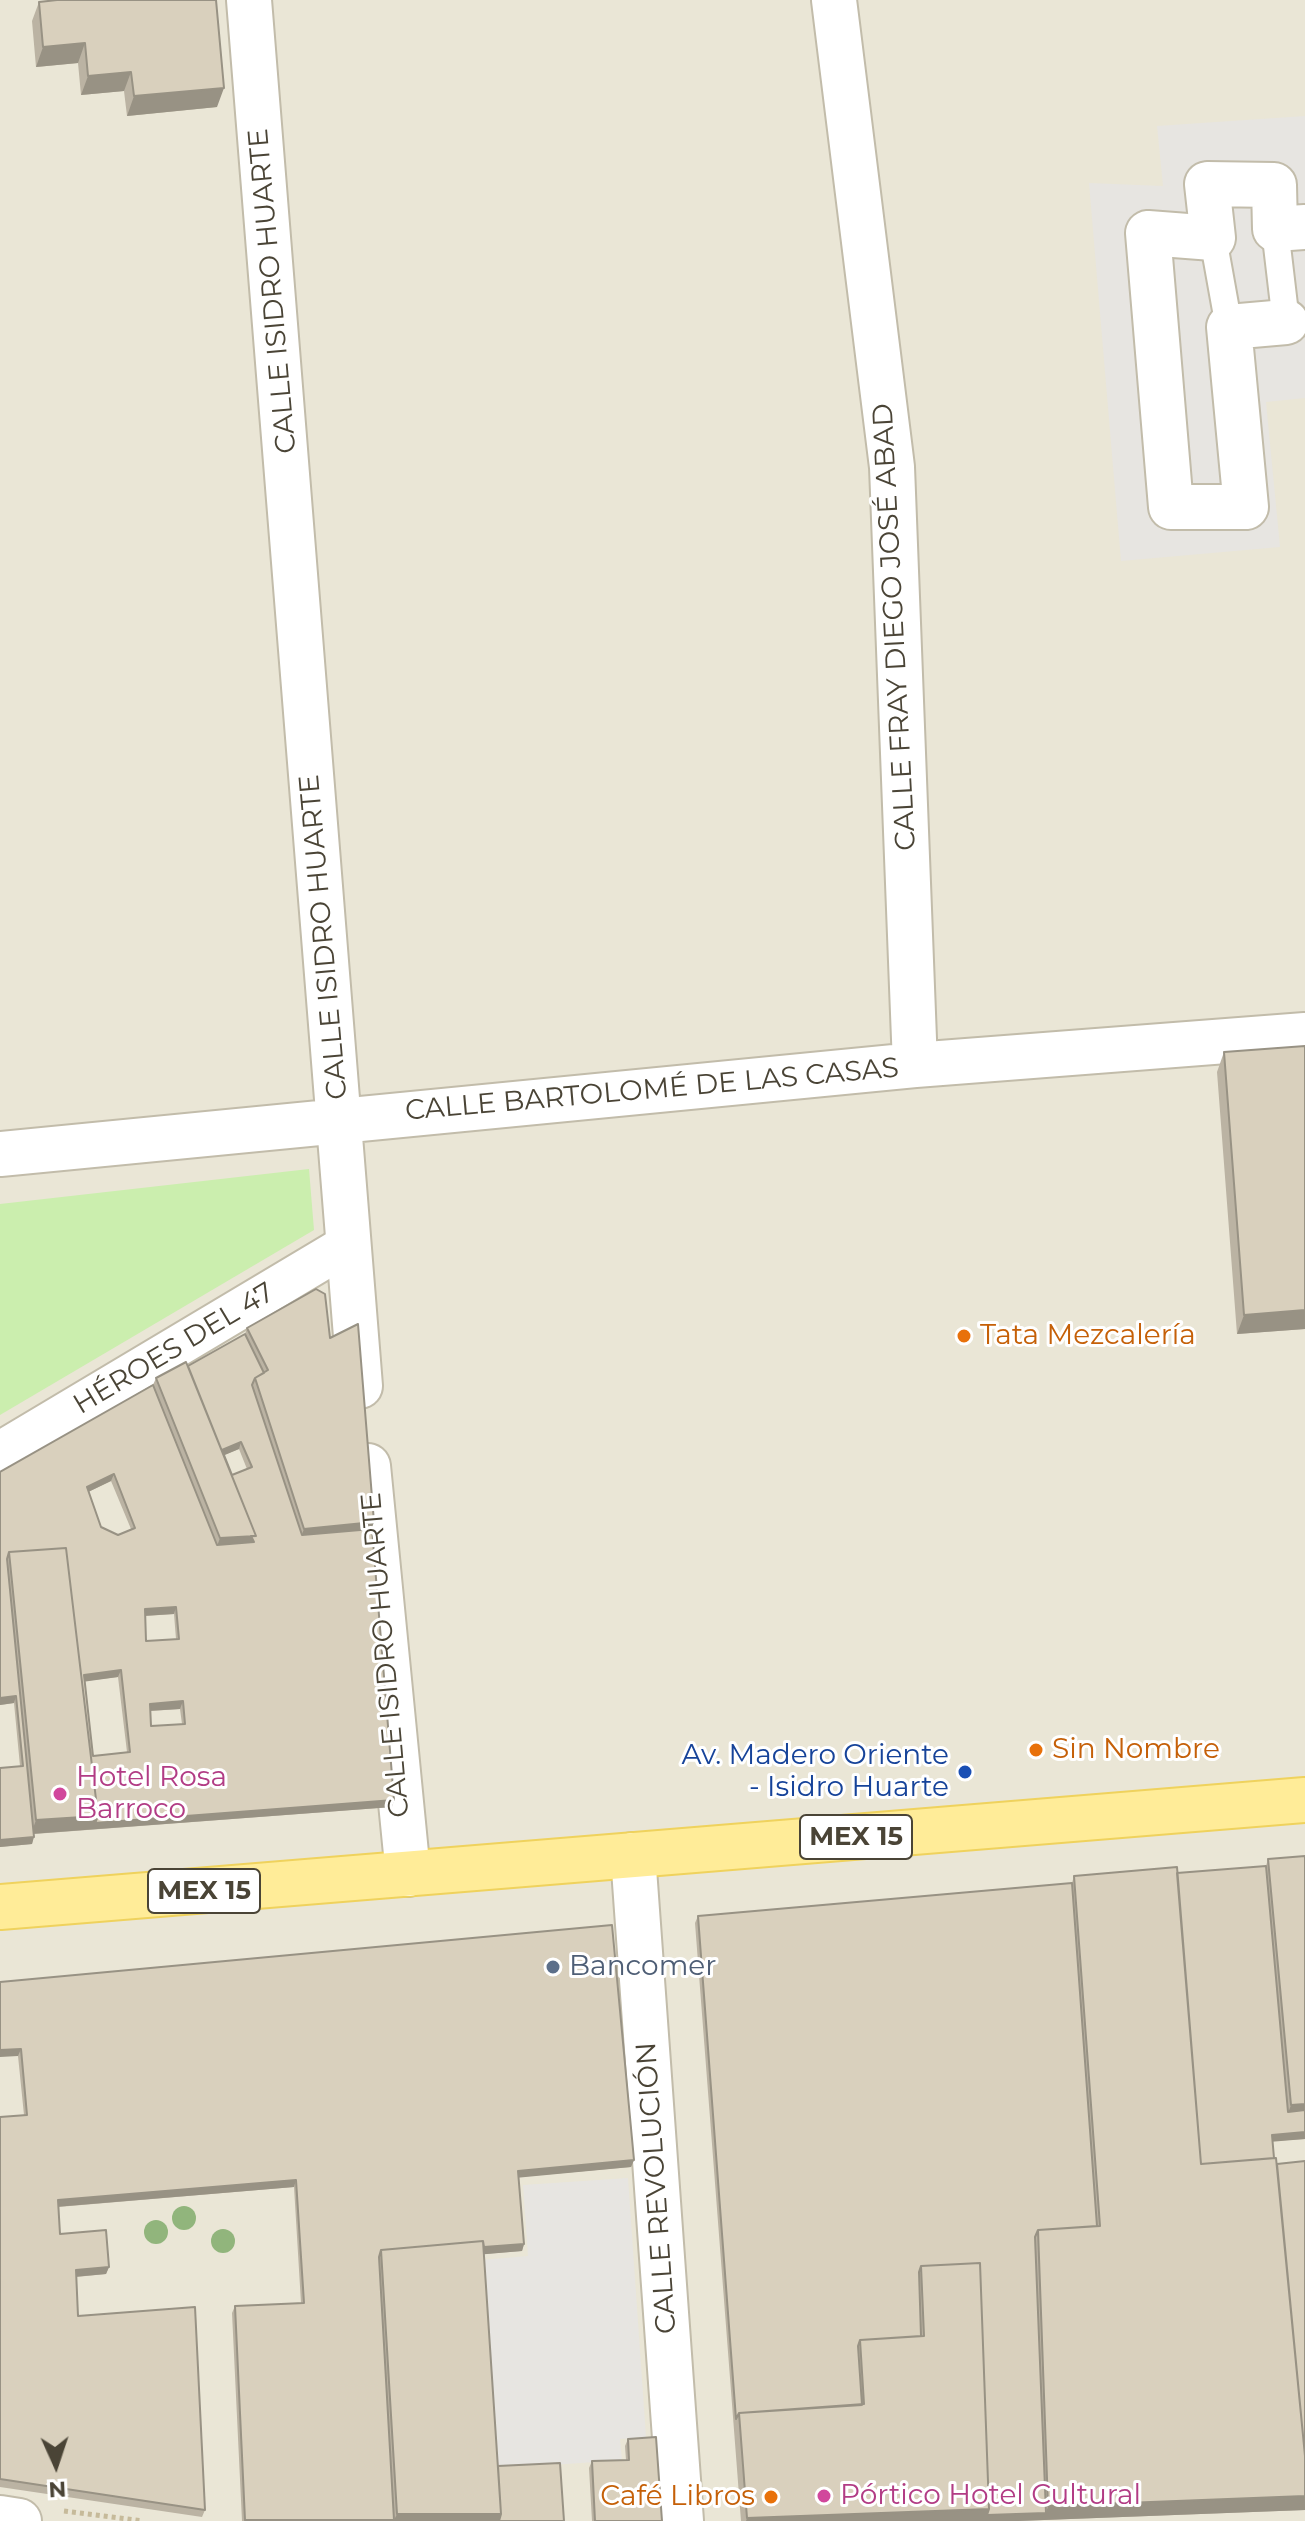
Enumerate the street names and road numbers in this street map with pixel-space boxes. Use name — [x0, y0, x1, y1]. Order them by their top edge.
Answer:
street label: CALLE ISIDRO HUARTE — [242, 127, 304, 455]
street label: CALLE FRAY DIEGO JOSÉ ABAD — [866, 402, 924, 852]
street label: CALLE ISIDRO HUARTE — [293, 773, 355, 1101]
street label: CALLE BARTOLOMÉ DE LAS CASAS — [404, 1052, 900, 1128]
street label: HÉROES DEL 47 — [68, 1276, 280, 1422]
street label: CALLE ISIDRO HUARTE — [355, 1491, 417, 1819]
road number: MEX 15 — [800, 1815, 912, 1859]
road number: MEX 15 — [148, 1869, 260, 1913]
street label: CALLE REVOLUCIÓN — [630, 2041, 684, 2335]

